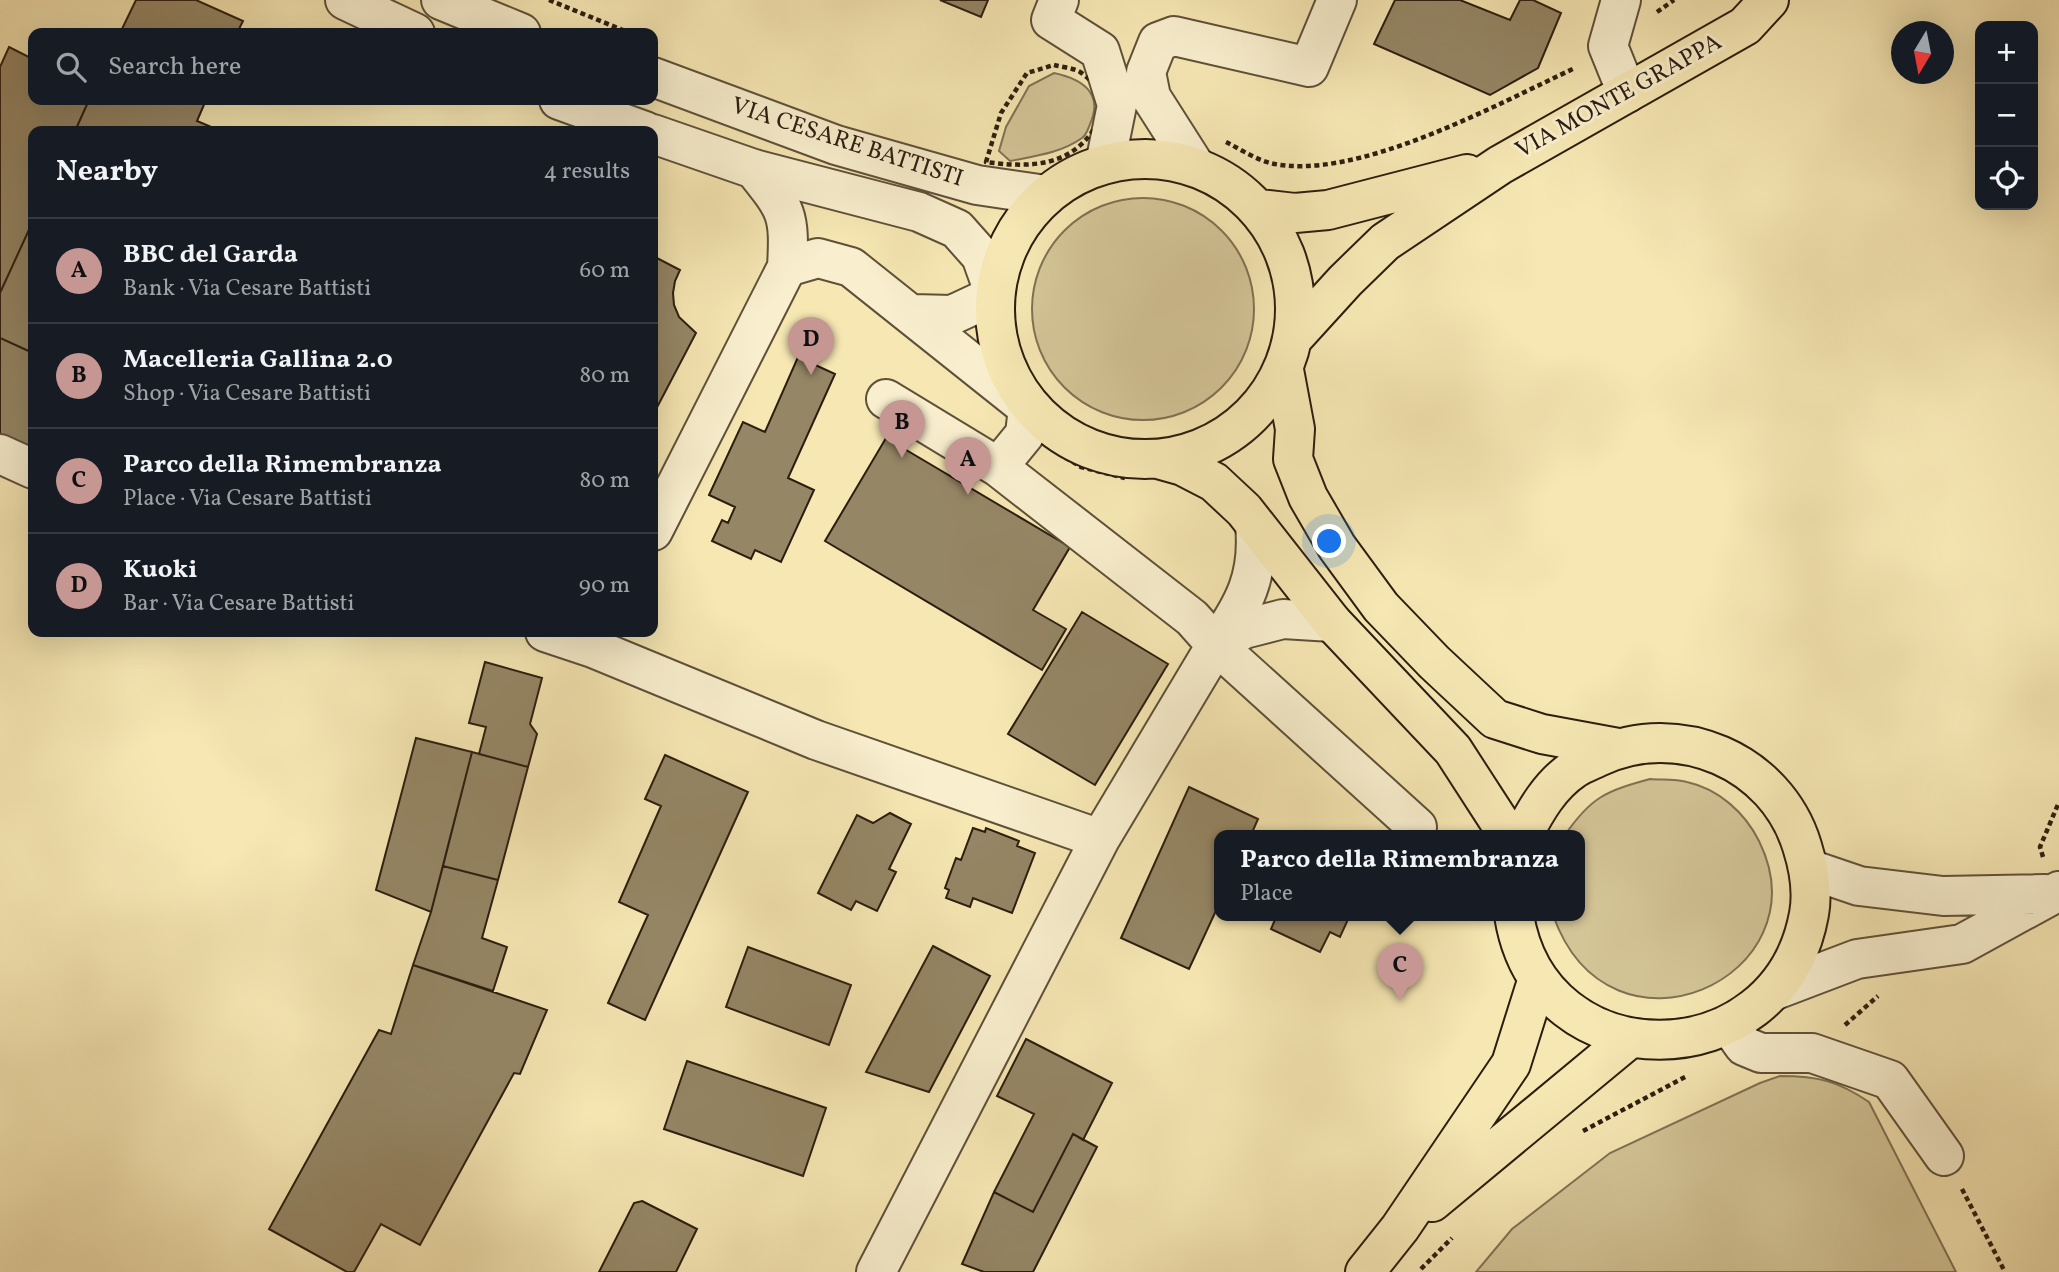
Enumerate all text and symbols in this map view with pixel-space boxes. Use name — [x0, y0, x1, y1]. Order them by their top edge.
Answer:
north arrow — [1891, 21, 1954, 84]
map controls — [1975, 21, 2038, 210]
button: + — [1975, 21, 2038, 84]
street label: VIA MONTE GRAPPA — [1510, 26, 1729, 168]
search box — [28, 28, 658, 105]
icon: search — [52, 48, 90, 86]
text: Search here — [108, 49, 241, 85]
button: − — [1975, 84, 2038, 147]
street label: VIA CESARE BATTISTI — [727, 89, 967, 197]
button: locate — [1975, 147, 2038, 210]
text: Nearby — [56, 151, 158, 193]
text: 4 results — [544, 156, 630, 188]
text: BBC del Garda — [123, 237, 298, 273]
text: A — [71, 255, 87, 287]
text: 60 m — [580, 255, 630, 287]
text: Bank · Via Cesare Battisti — [123, 273, 371, 305]
pin: D — [788, 317, 834, 375]
text: Macelleria Gallina 2.0 — [123, 342, 393, 378]
text: B — [71, 360, 87, 392]
text: 80 m — [580, 360, 630, 392]
text: Shop · Via Cesare Battisti — [123, 378, 371, 410]
pin: B — [879, 400, 925, 458]
pin: A — [945, 437, 991, 495]
text: Parco della Rimembranza — [123, 447, 442, 483]
text: C — [72, 465, 86, 497]
text: 80 m — [580, 465, 630, 497]
text: Place · Via Cesare Battisti — [123, 483, 372, 515]
your location — [1312, 524, 1346, 558]
text: Kuoki — [123, 552, 197, 588]
text: D — [71, 570, 87, 602]
text: 90 m — [579, 570, 630, 602]
text: Bar · Via Cesare Battisti — [123, 588, 355, 620]
popup — [1214, 830, 1585, 921]
text: Parco della Rimembranza — [1240, 842, 1559, 878]
text: Place — [1240, 878, 1293, 910]
pin: C — [1377, 943, 1423, 1001]

